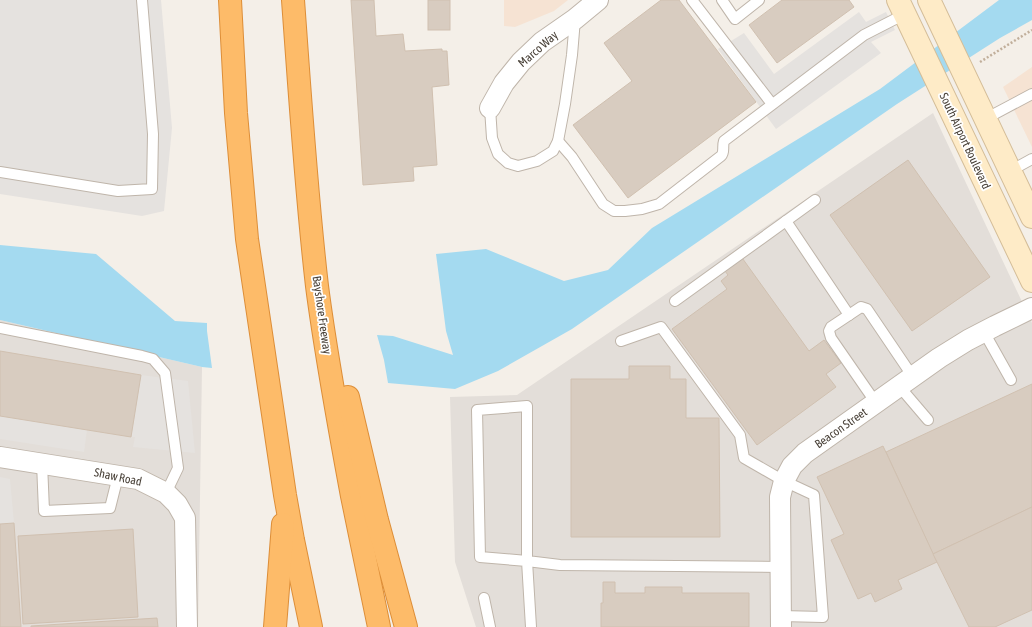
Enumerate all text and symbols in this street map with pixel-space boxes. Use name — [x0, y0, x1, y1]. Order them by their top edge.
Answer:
street label: Marco Way — [515, 28, 561, 70]
street label: South Airport Boulevard — [937, 91, 993, 191]
street label: Bayshore Freeway — [310, 275, 334, 355]
street label: Beacon Street — [812, 405, 870, 451]
street label: Shaw Road — [93, 465, 143, 489]

